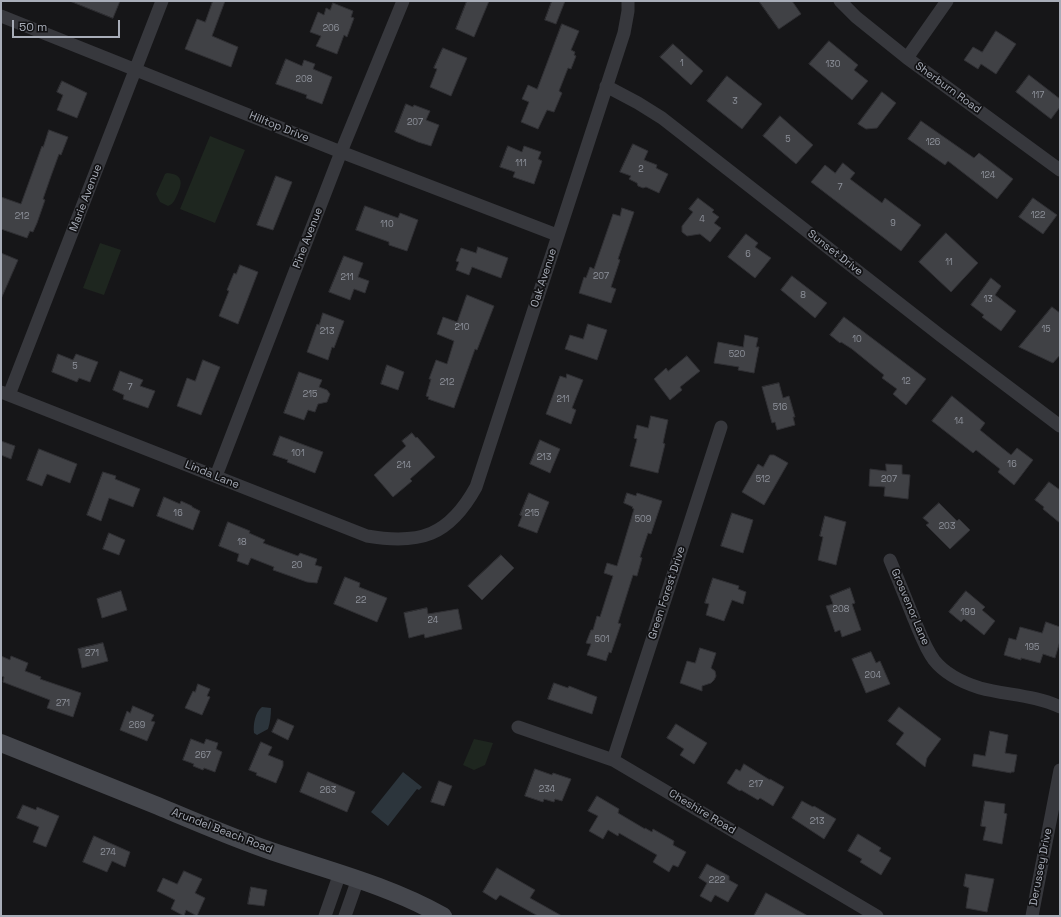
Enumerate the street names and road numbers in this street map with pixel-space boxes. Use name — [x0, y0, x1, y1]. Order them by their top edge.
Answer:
street label: Sherburn Road — [912, 60, 984, 116]
street label: Hilltop Drive — [247, 109, 311, 145]
street label: Marie Avenue — [67, 163, 105, 233]
street label: Pine Avenue — [290, 206, 326, 270]
street label: Sunset Drive — [805, 227, 865, 279]
street label: Oak Avenue — [528, 247, 560, 309]
street label: Linda Lane — [183, 458, 241, 492]
street label: Green Forest Drive — [646, 545, 688, 641]
street label: Grosvenor Lane — [888, 567, 932, 647]
street label: Cheshire Road — [666, 787, 738, 837]
street label: Arundel Beach Road — [170, 806, 274, 856]
street label: Derussey Drive — [1027, 827, 1055, 907]

